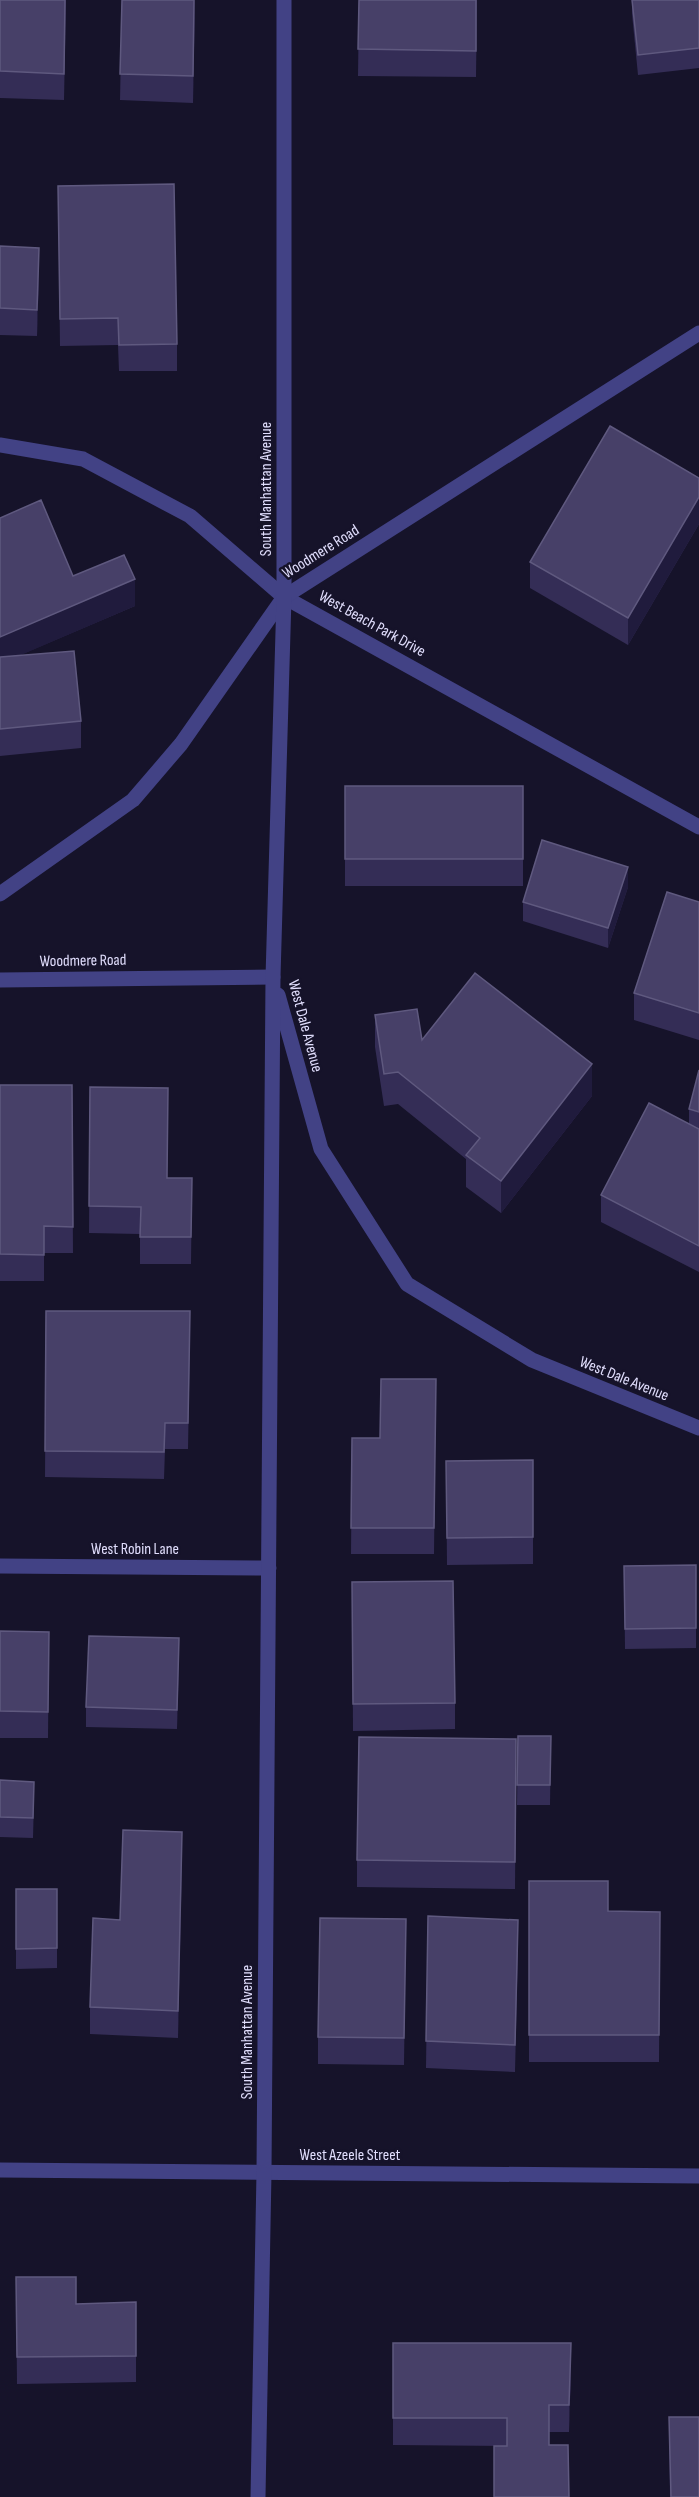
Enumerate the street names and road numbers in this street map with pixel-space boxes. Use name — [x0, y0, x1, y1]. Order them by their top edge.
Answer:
street label: South Manhattan Avenue — [257, 422, 276, 556]
street label: Woodmere Road — [279, 521, 363, 583]
street label: West Beach Park Drive — [315, 587, 429, 661]
street label: Woodmere Road — [39, 951, 127, 971]
street label: West Dale Avenue — [284, 978, 326, 1074]
street label: West Dale Avenue — [577, 1352, 671, 1406]
street label: West Robin Lane — [91, 1540, 179, 1559]
street label: South Manhattan Avenue — [238, 1965, 257, 2099]
street label: West Azeele Street — [300, 2146, 401, 2165]

